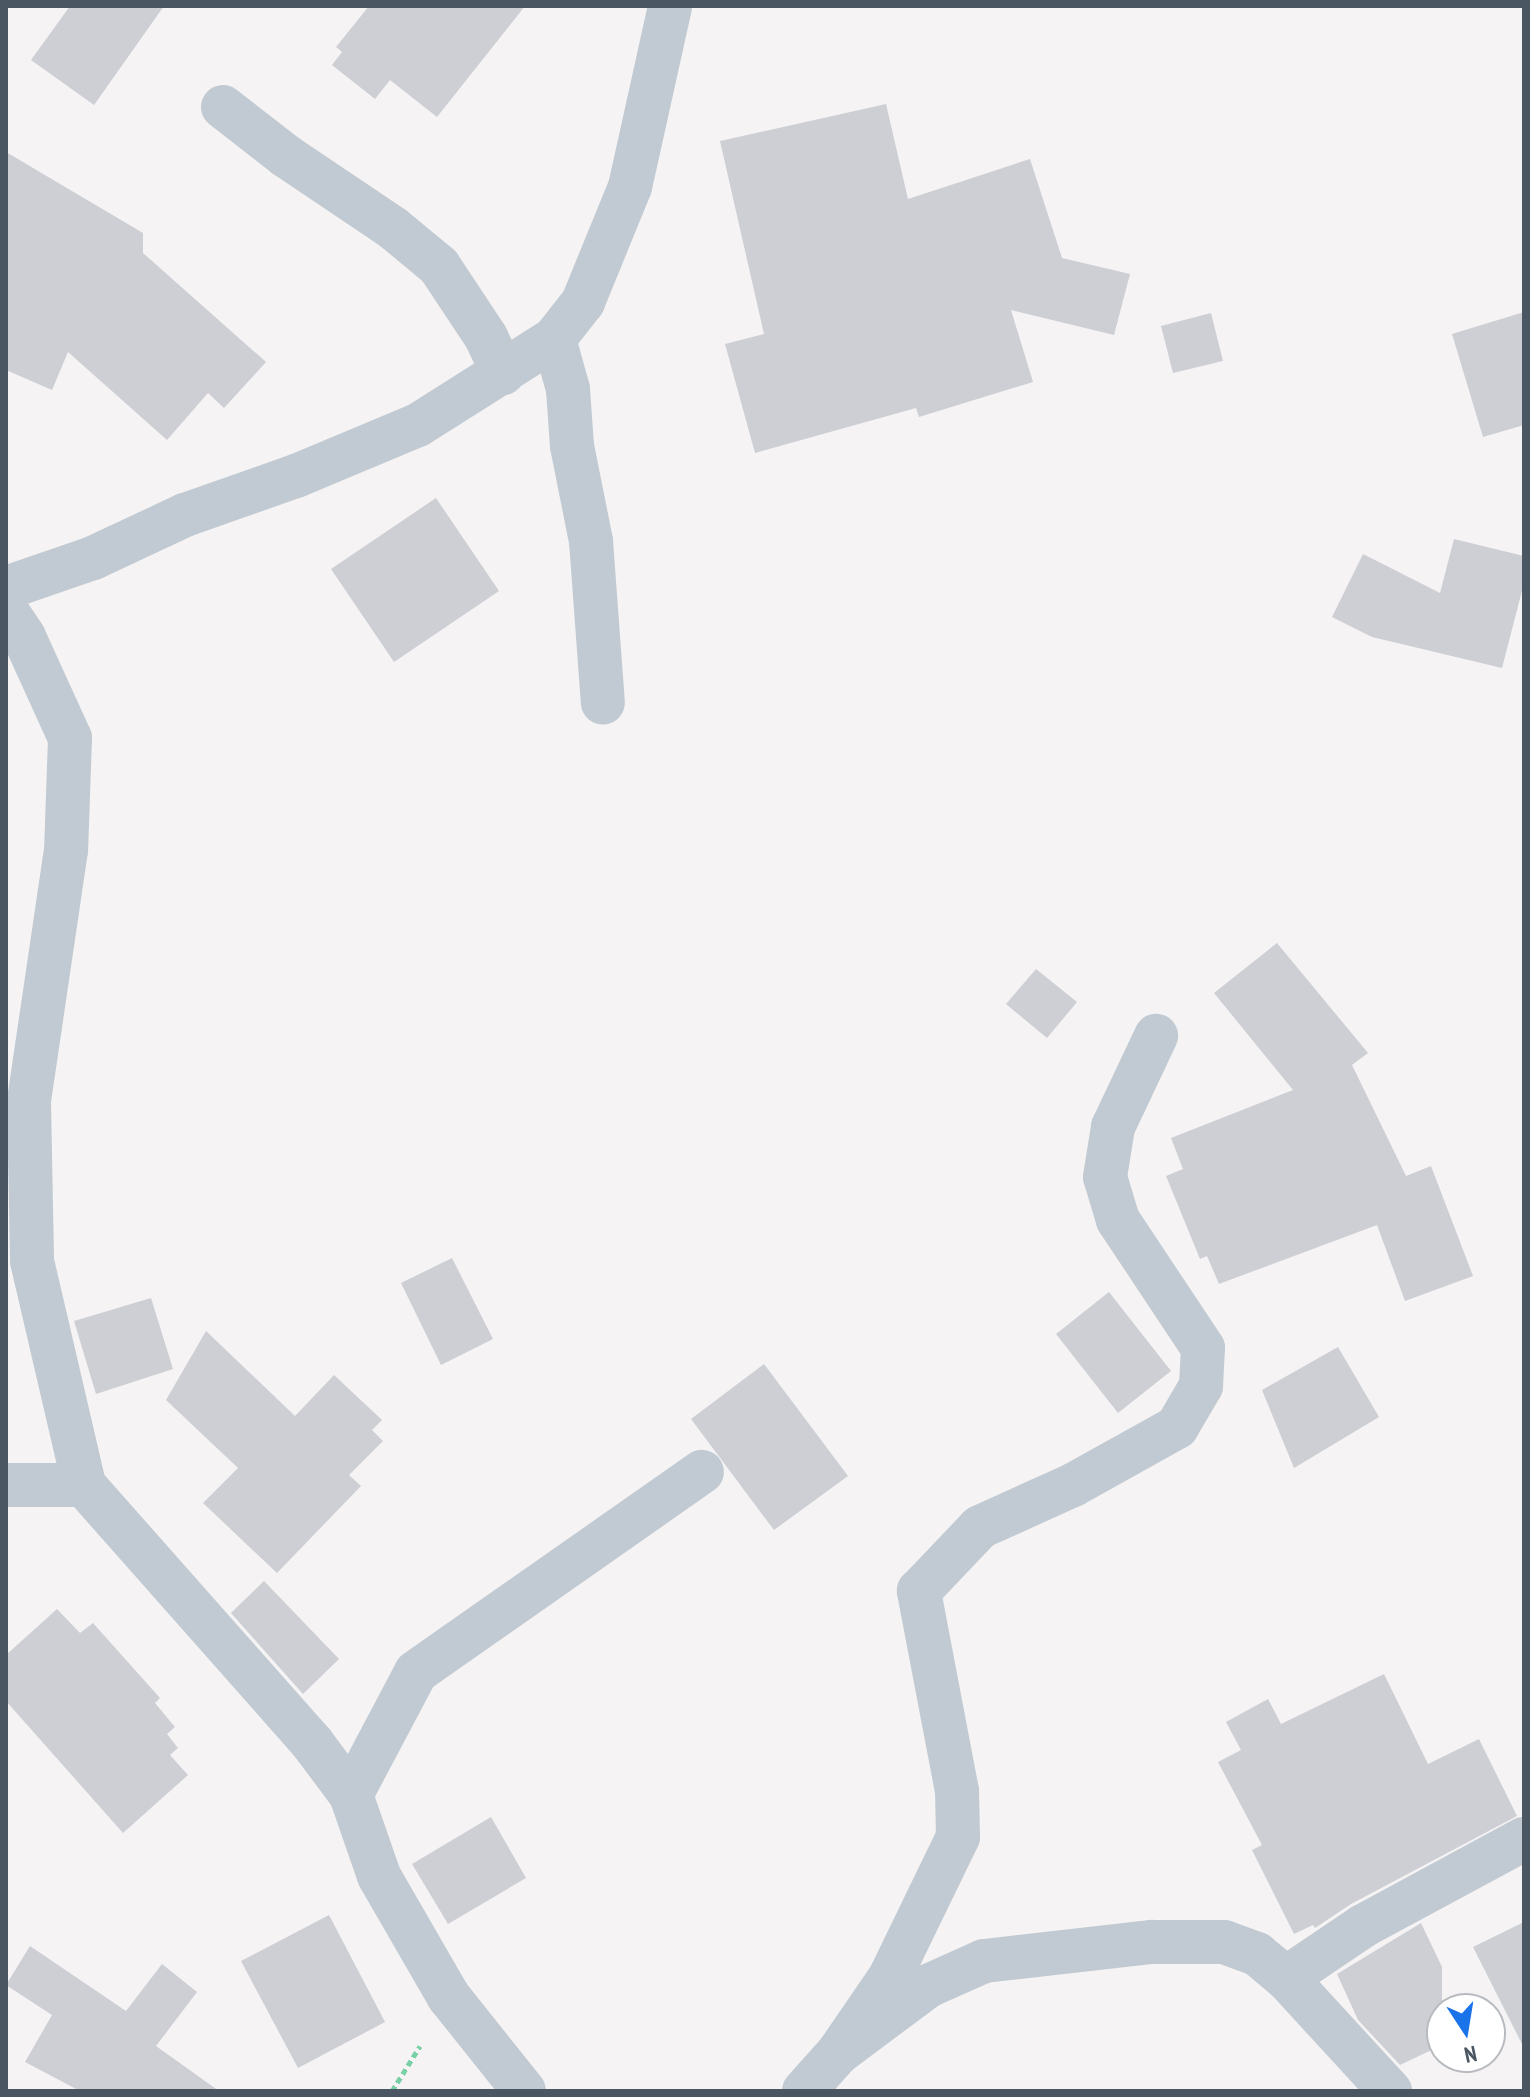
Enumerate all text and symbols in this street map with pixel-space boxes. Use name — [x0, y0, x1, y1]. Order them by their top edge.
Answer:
north arrow — [1426, 1993, 1506, 2073]
text: N — [1462, 2040, 1479, 2069]

